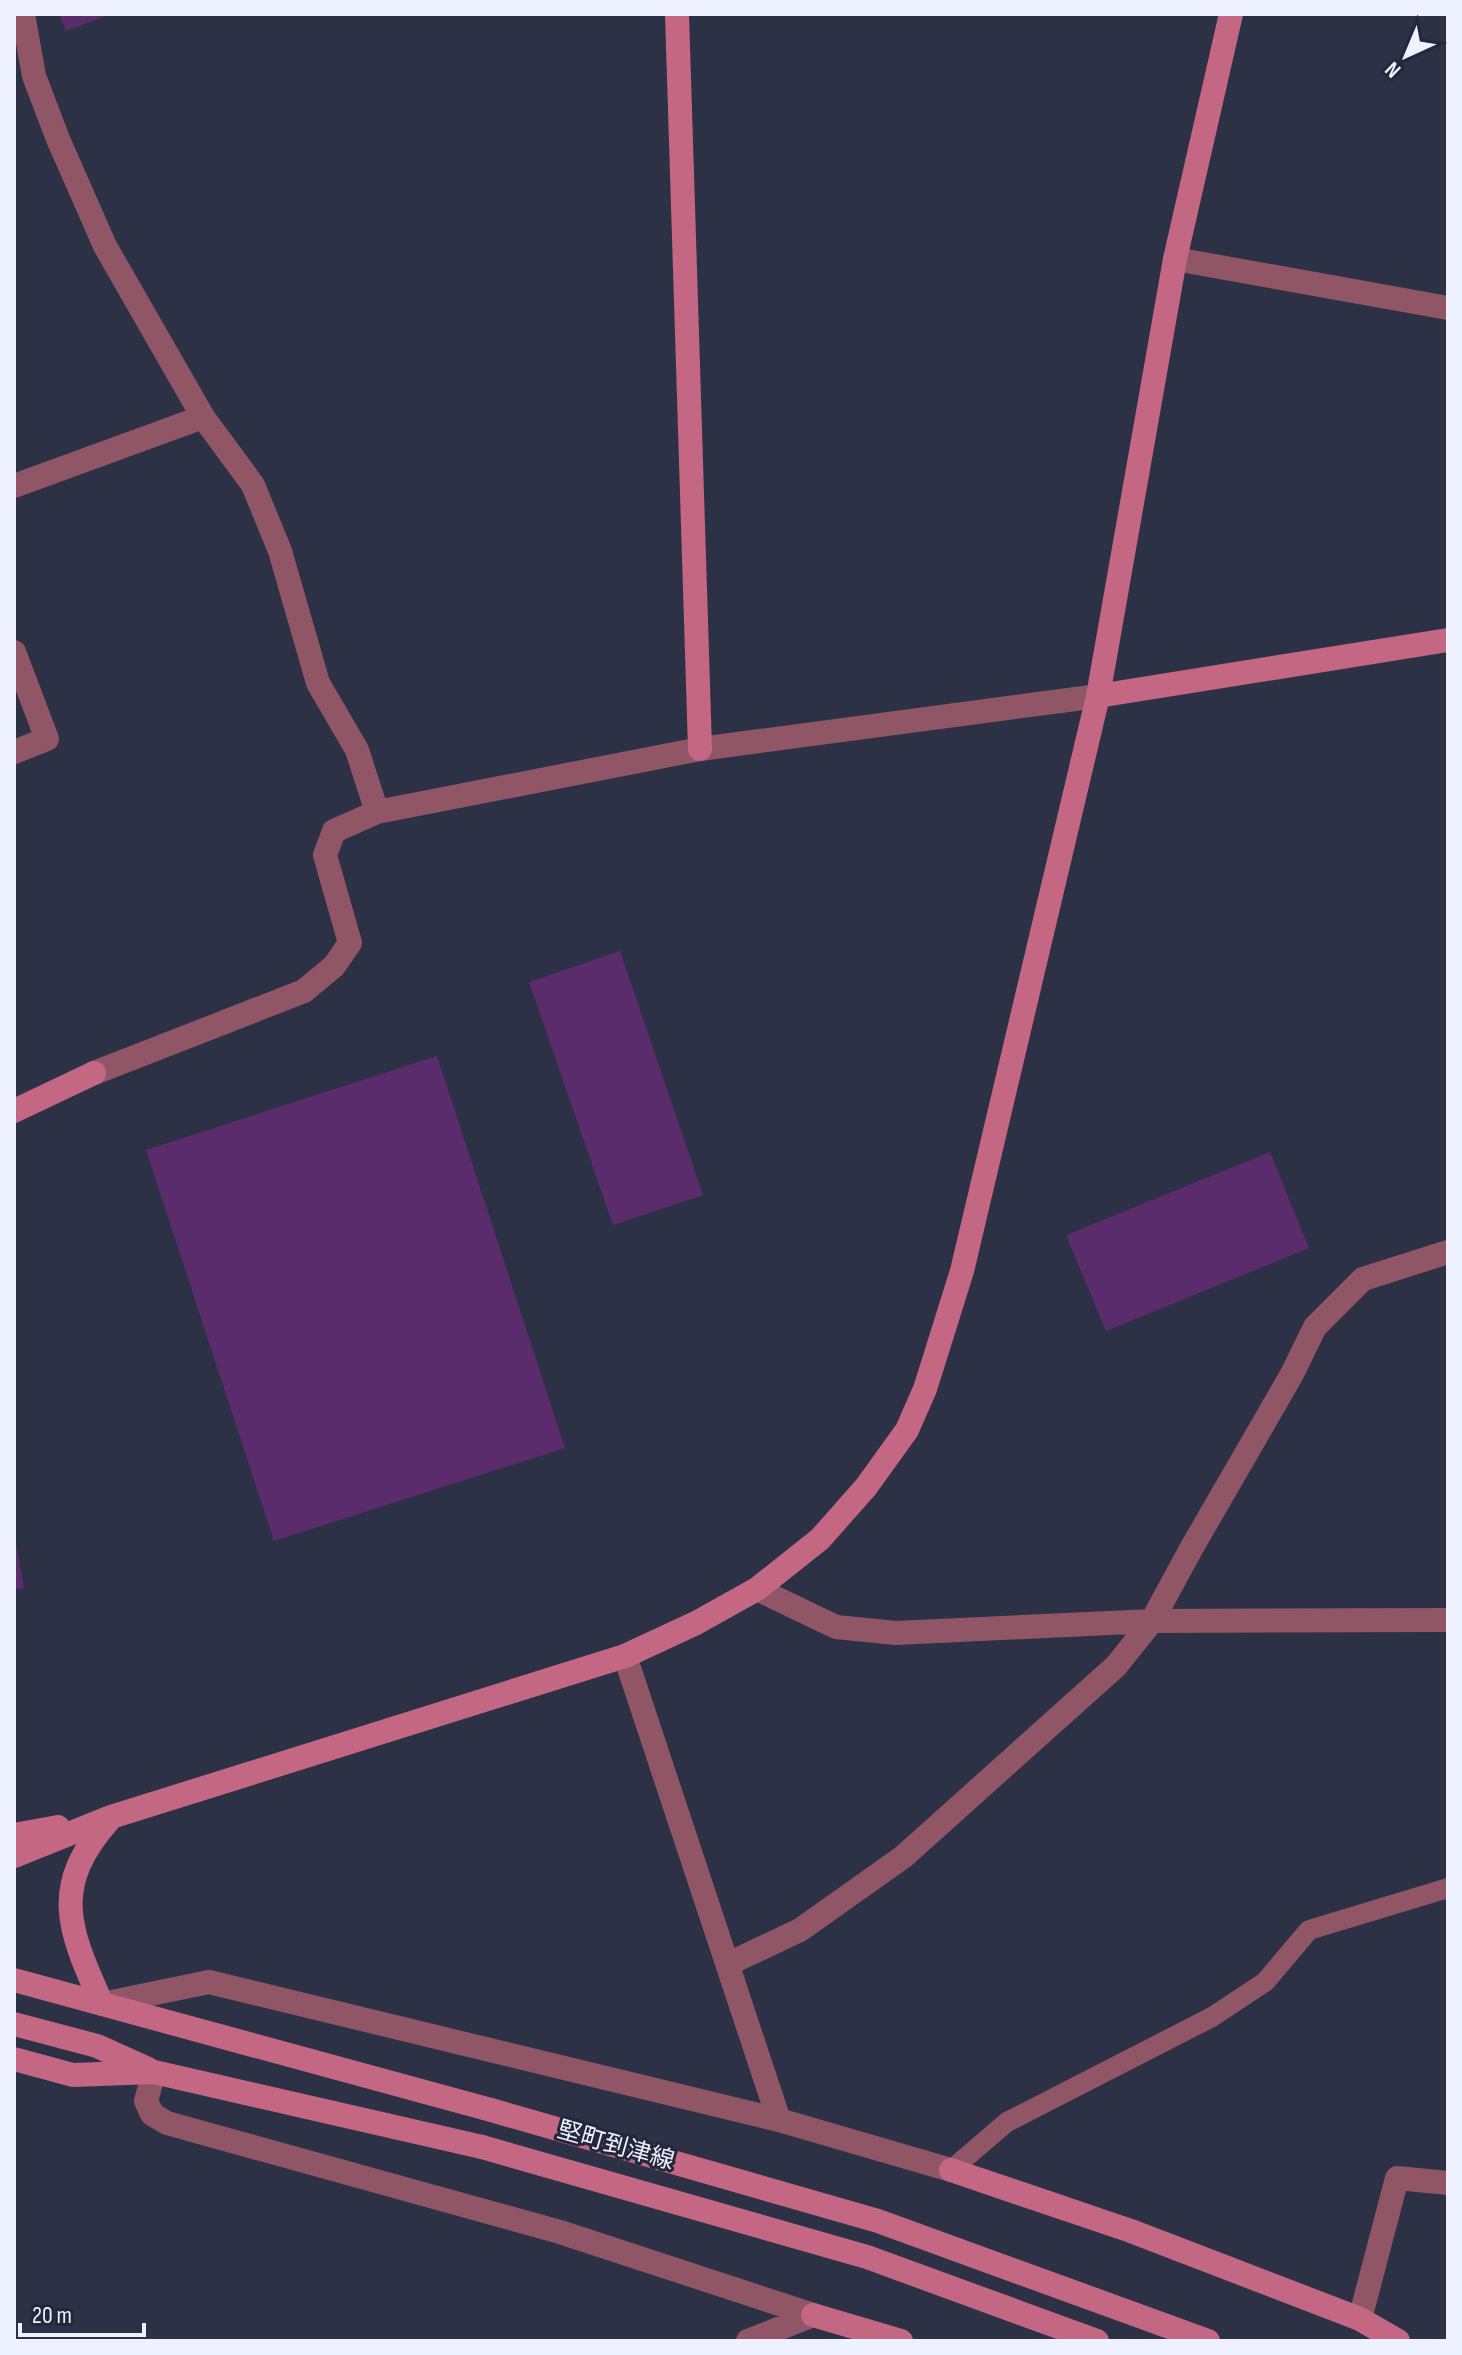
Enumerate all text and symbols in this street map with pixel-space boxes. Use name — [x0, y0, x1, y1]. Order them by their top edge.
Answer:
north arrow — [1366, 16, 1446, 96]
text: N — [1380, 56, 1407, 83]
street label: 堅町到津線 — [554, 2115, 678, 2176]
scale bar — [20, 2287, 144, 2337]
text: 20 m — [32, 2301, 72, 2330]

